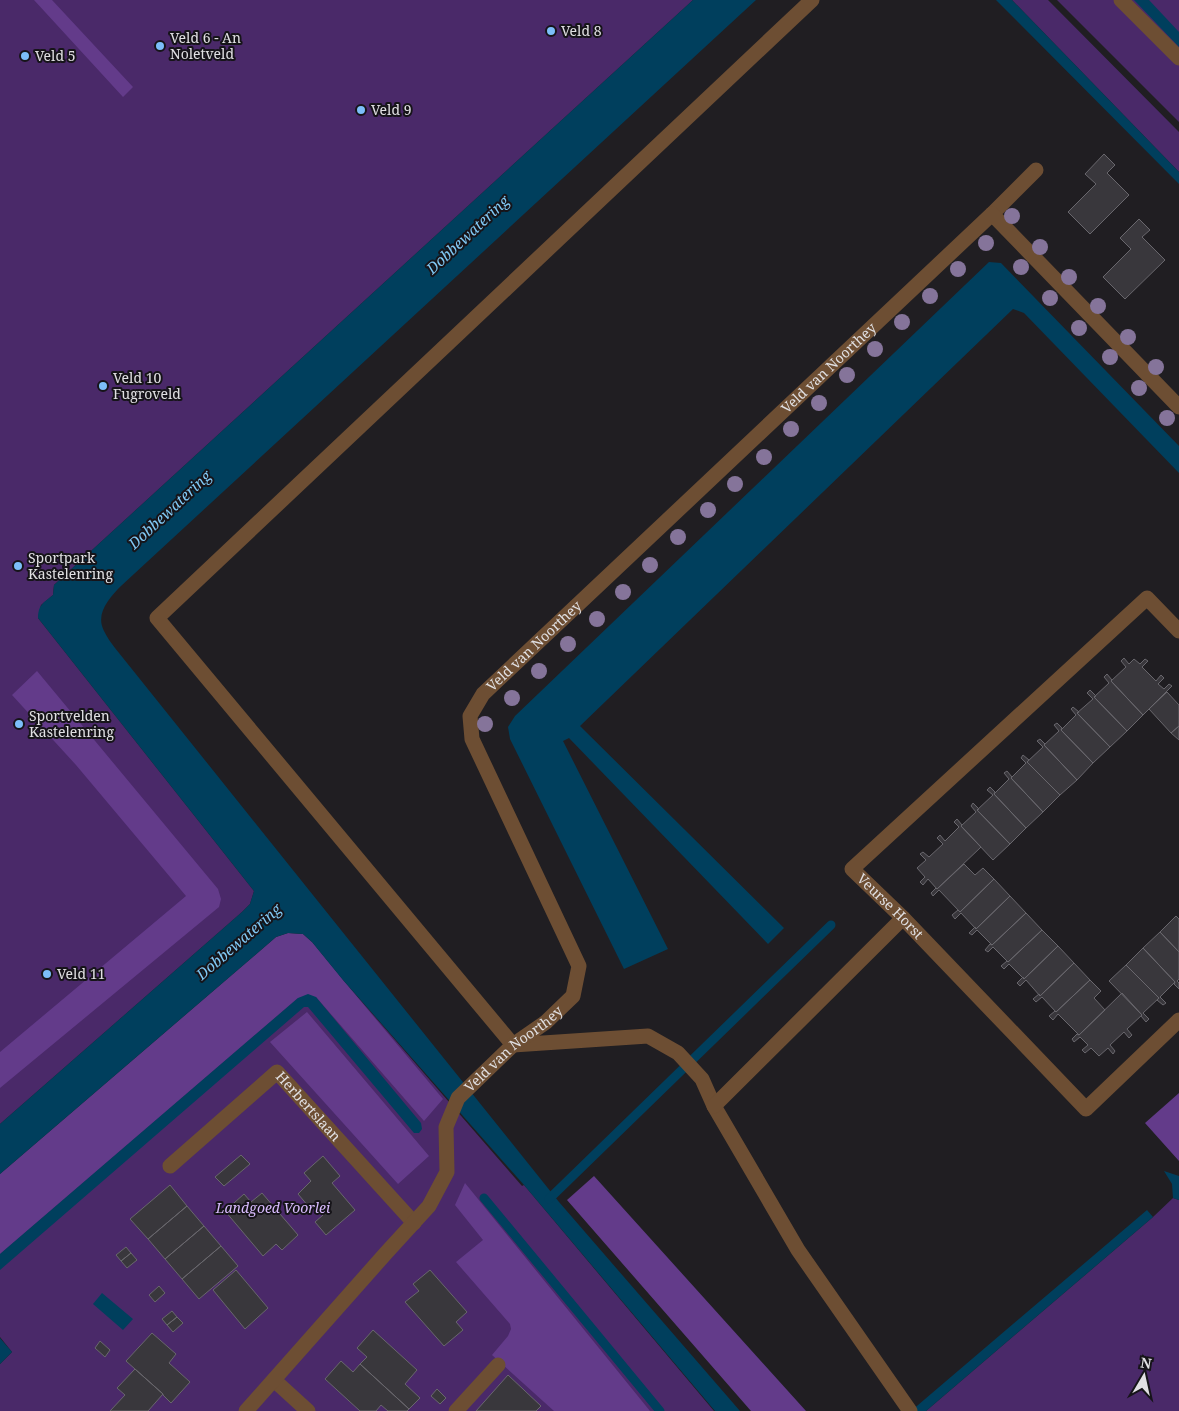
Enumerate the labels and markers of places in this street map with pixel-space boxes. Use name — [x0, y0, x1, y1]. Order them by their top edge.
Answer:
place label: Veld 8 — [561, 21, 602, 40]
marker: Veld 8 — [545, 25, 557, 37]
place label: Veld 6 - An Noletveld — [170, 28, 241, 63]
marker: Veld 6 - An Noletveld — [154, 40, 166, 52]
place label: Veld 5 — [35, 46, 76, 65]
marker: Veld 5 — [19, 50, 31, 62]
place label: Veld 9 — [371, 100, 412, 119]
marker: Veld 9 — [355, 104, 367, 116]
place label: Veld 10 Fugroveld — [113, 368, 181, 403]
marker: Veld 10 Fugroveld — [97, 380, 109, 392]
place label: Sportpark Kastelenring — [28, 548, 113, 583]
marker: Sportpark Kastelenring — [12, 560, 24, 572]
place label: Sportvelden Kastelenring — [29, 706, 114, 741]
marker: Sportvelden Kastelenring — [13, 718, 25, 730]
place label: Veld 11 — [57, 964, 105, 983]
marker: Veld 11 — [41, 968, 53, 980]

